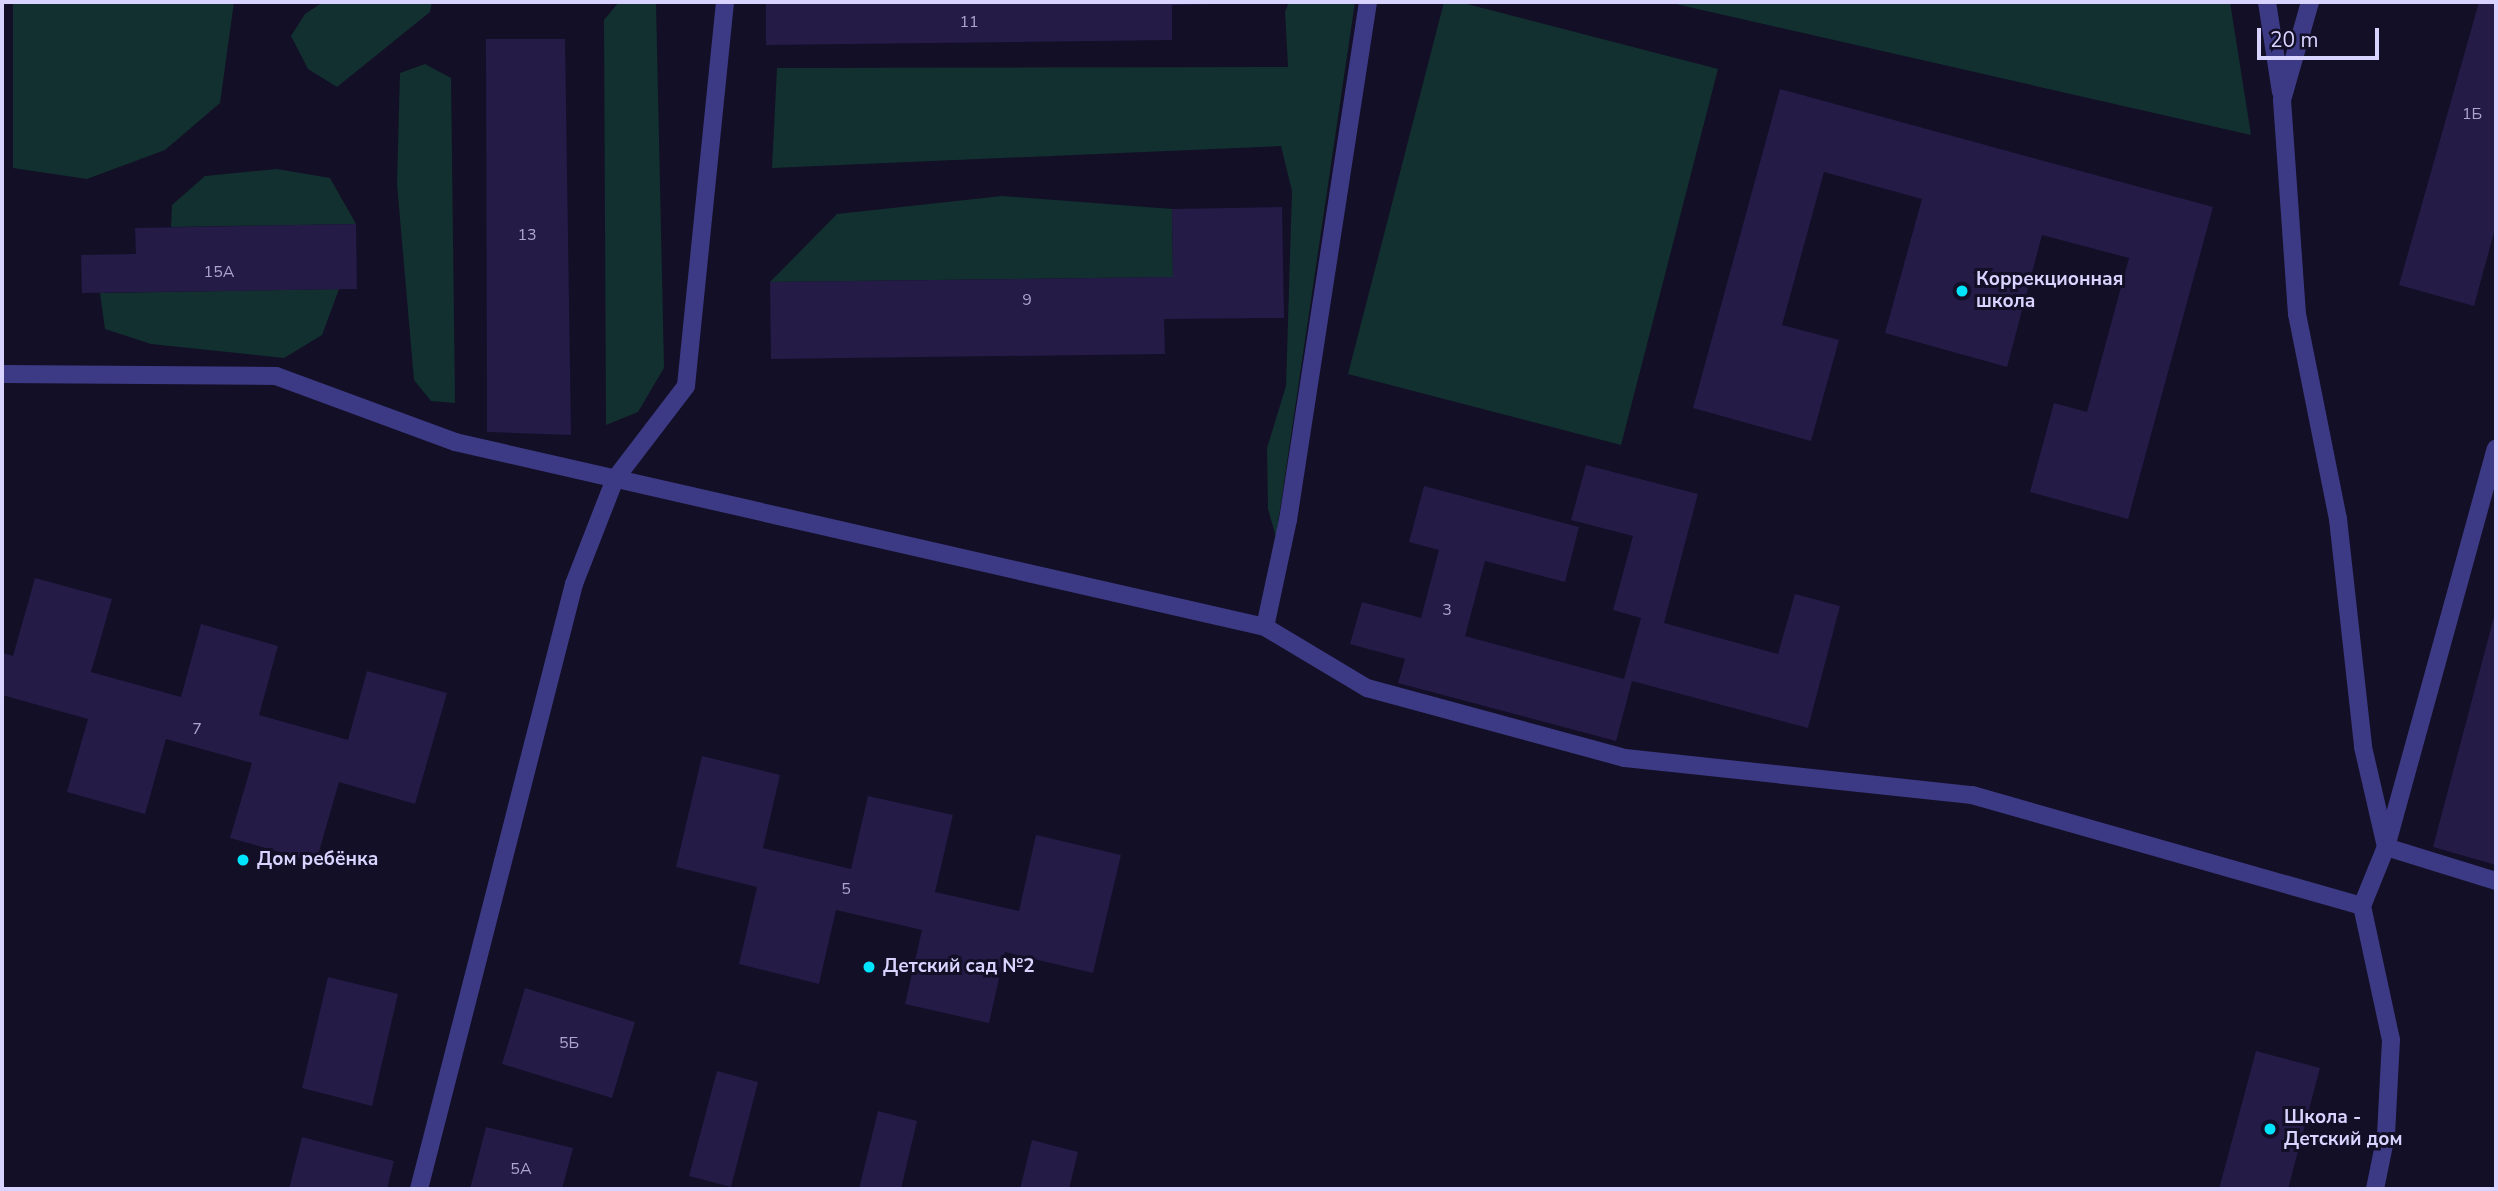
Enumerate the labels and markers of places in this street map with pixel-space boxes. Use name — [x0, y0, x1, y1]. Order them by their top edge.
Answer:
place label: Коррекционная школа — [1976, 269, 2123, 313]
marker: Коррекционная школа — [1954, 283, 1970, 299]
place label: Дом ребёнка — [257, 849, 378, 871]
marker: Дом ребёнка — [235, 852, 251, 868]
place label: Детский сад №2 — [883, 956, 1035, 978]
marker: Детский сад №2 — [861, 959, 877, 975]
place label: Школа - Детский дом — [2284, 1107, 2403, 1151]
marker: Школа - Детский дом — [2262, 1121, 2278, 1137]

